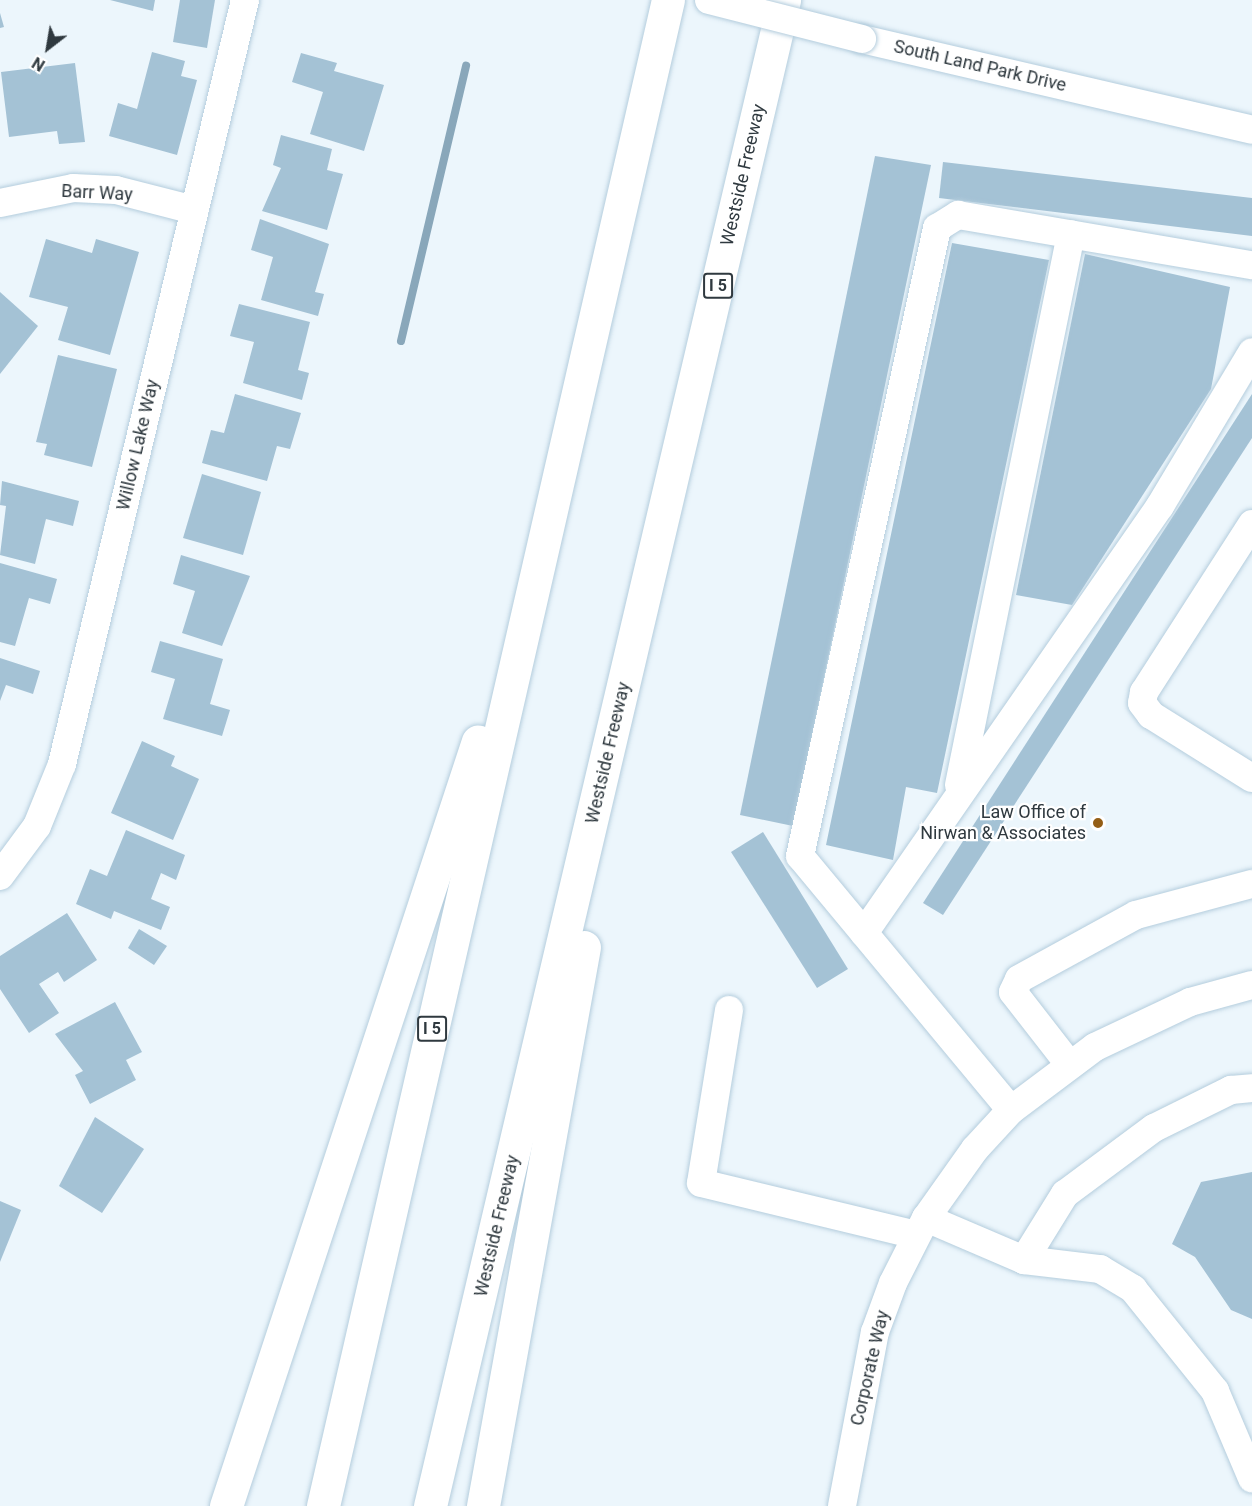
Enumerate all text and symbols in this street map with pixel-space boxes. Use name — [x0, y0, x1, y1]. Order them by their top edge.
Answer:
north arrow — [18, 18, 78, 78]
street label: South Land Park Drive — [892, 36, 1068, 96]
text: N — [29, 53, 48, 75]
street label: Westside Freeway — [716, 102, 770, 248]
street label: Barr Way — [61, 180, 133, 206]
road number: I 5 — [703, 273, 733, 299]
street label: Willow Lake Way — [112, 377, 164, 513]
street label: Westside Freeway — [581, 680, 635, 826]
place label: Law Office of Nirwan & Associates — [920, 802, 1086, 844]
marker: Law Office of Nirwan & Associates — [1091, 816, 1105, 830]
road number: I 5 — [417, 1016, 447, 1042]
street label: Westside Freeway — [470, 1153, 524, 1299]
street label: Corporate Way — [846, 1308, 894, 1428]

